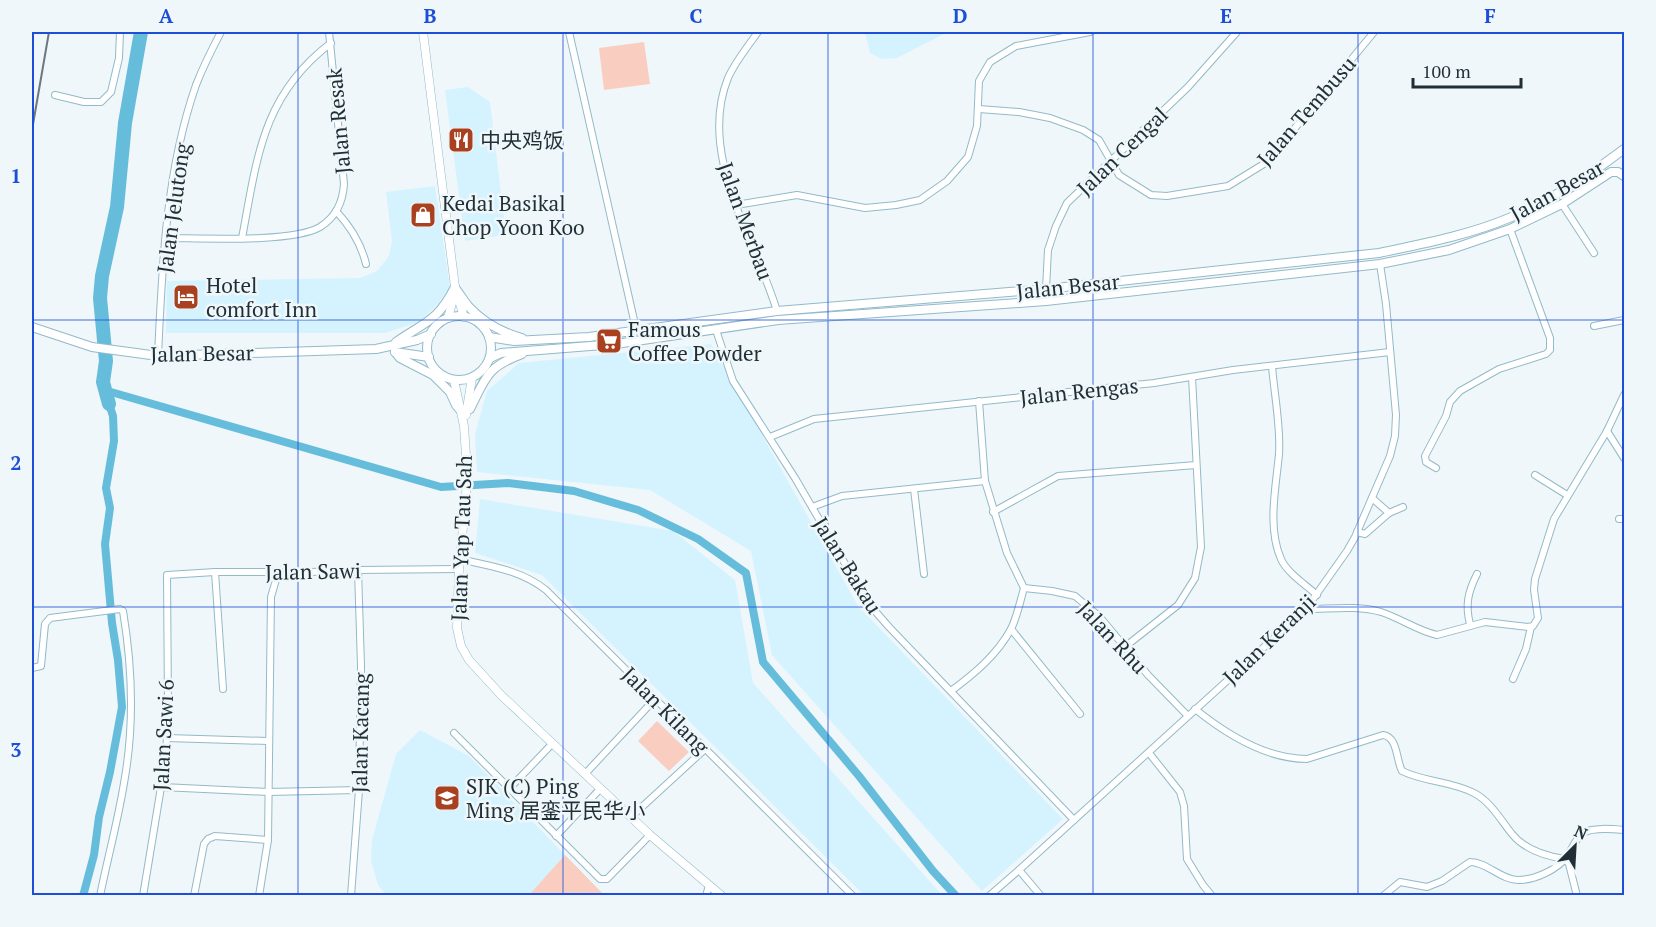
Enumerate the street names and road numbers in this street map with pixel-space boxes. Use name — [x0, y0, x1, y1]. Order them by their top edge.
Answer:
street label: Jalan Tembusu — [1250, 50, 1362, 172]
street label: Jalan Resak — [319, 67, 357, 175]
street label: Jalan Cengal — [1070, 101, 1174, 201]
street label: Jalan Jelutong — [150, 140, 196, 275]
street label: Jalan Besar — [1505, 153, 1609, 227]
street label: Jalan Merbau — [712, 158, 780, 284]
street label: Jalan Besar — [1015, 267, 1121, 305]
street label: Jalan Besar — [150, 338, 254, 368]
street label: Jalan Rengas — [1018, 371, 1140, 411]
street label: Jalan Yap Tau Sah — [444, 455, 478, 621]
street label: Jalan Bakau — [807, 511, 889, 619]
street label: Jalan Sawi — [265, 556, 361, 586]
street label: Jalan Keranji — [1217, 588, 1321, 690]
street label: Jalan Rhu — [1072, 595, 1154, 679]
street label: Jalan Kilang — [616, 660, 716, 760]
street label: Jalan Kacang — [345, 672, 375, 793]
street label: Jalan Sawi 6 — [146, 678, 180, 792]

